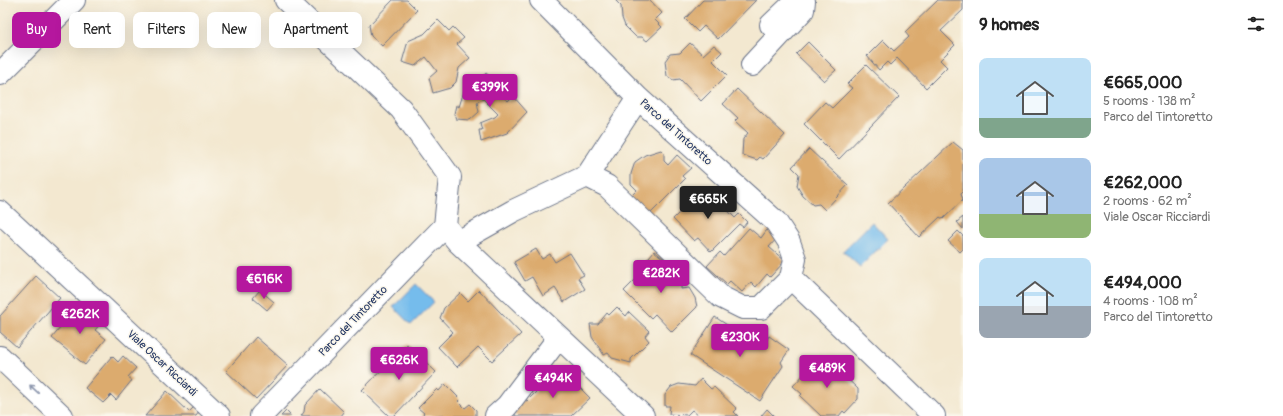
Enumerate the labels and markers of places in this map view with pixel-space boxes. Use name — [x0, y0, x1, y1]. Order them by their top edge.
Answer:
pin: €399K — [462, 74, 518, 108]
pin: €665K — [680, 186, 736, 220]
pin: €282K — [633, 260, 689, 294]
pin: €616K — [236, 266, 292, 300]
pin: €262K — [52, 301, 108, 335]
pin: €230K — [712, 324, 768, 358]
pin: €626K — [371, 347, 427, 381]
pin: €489K — [799, 355, 855, 389]
pin: €494K — [525, 365, 581, 399]

